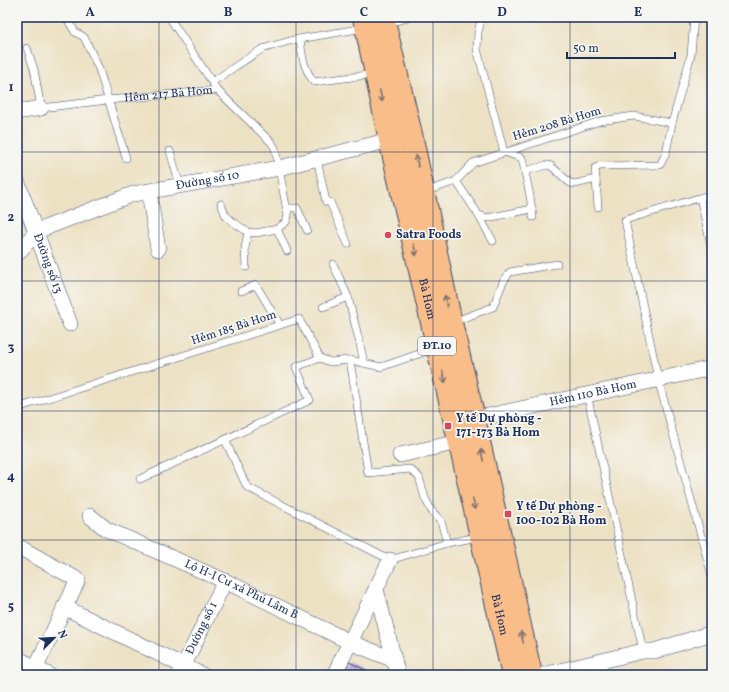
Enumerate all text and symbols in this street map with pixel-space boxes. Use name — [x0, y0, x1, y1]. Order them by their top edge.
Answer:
text: A — [85, 4, 95, 22]
text: B — [224, 4, 233, 22]
text: C — [360, 4, 368, 22]
text: D — [497, 4, 507, 22]
text: E — [634, 4, 642, 22]
scale bar — [567, 34, 675, 60]
text: 50 m — [573, 41, 599, 57]
text: 1 — [8, 79, 14, 97]
street label: Hẻm 217 Bà Hom — [123, 82, 214, 106]
one-way arrow — [377, 89, 385, 102]
street label: Hẻm 208 Bà Hom — [511, 103, 604, 145]
one-way arrow — [412, 154, 420, 167]
street label: Đường số 10 — [175, 167, 240, 194]
text: 2 — [8, 209, 15, 227]
place label: Satra Foods — [396, 227, 462, 243]
marker: Satra Foods — [383, 230, 393, 240]
street label: Đường số 13 — [29, 231, 66, 296]
one-way arrow — [412, 244, 420, 257]
street label: Bà Hom — [414, 277, 439, 322]
one-way arrow — [442, 295, 450, 308]
street label: Hẻm 185 Bà Hom — [189, 307, 279, 349]
road number: ĐT.10 — [418, 337, 456, 355]
text: 3 — [8, 339, 15, 357]
one-way arrow — [441, 370, 449, 383]
street label: Hẻm 110 Bà Hom — [548, 376, 639, 411]
place label: Y tế Dự phòng - 171-173 Bà Hom — [456, 411, 542, 441]
marker: Y tế Dự phòng - 171-173 Bà Hom — [443, 421, 453, 431]
one-way arrow — [477, 449, 485, 462]
text: 4 — [7, 468, 15, 486]
one-way arrow — [470, 497, 478, 510]
place label: Y tế Dự phòng - 100-102 Bà Hom — [516, 499, 607, 529]
marker: Y tế Dự phòng - 100-102 Bà Hom — [503, 509, 513, 519]
street label: Lô H-I Cư xá Phú Lâm B — [182, 556, 301, 624]
street label: Bà Hom — [487, 593, 512, 637]
text: 5 — [8, 598, 14, 616]
street label: Đường số 1 — [182, 599, 222, 657]
north arrow — [34, 618, 74, 658]
text: N — [53, 628, 70, 641]
one-way arrow — [517, 631, 525, 644]

